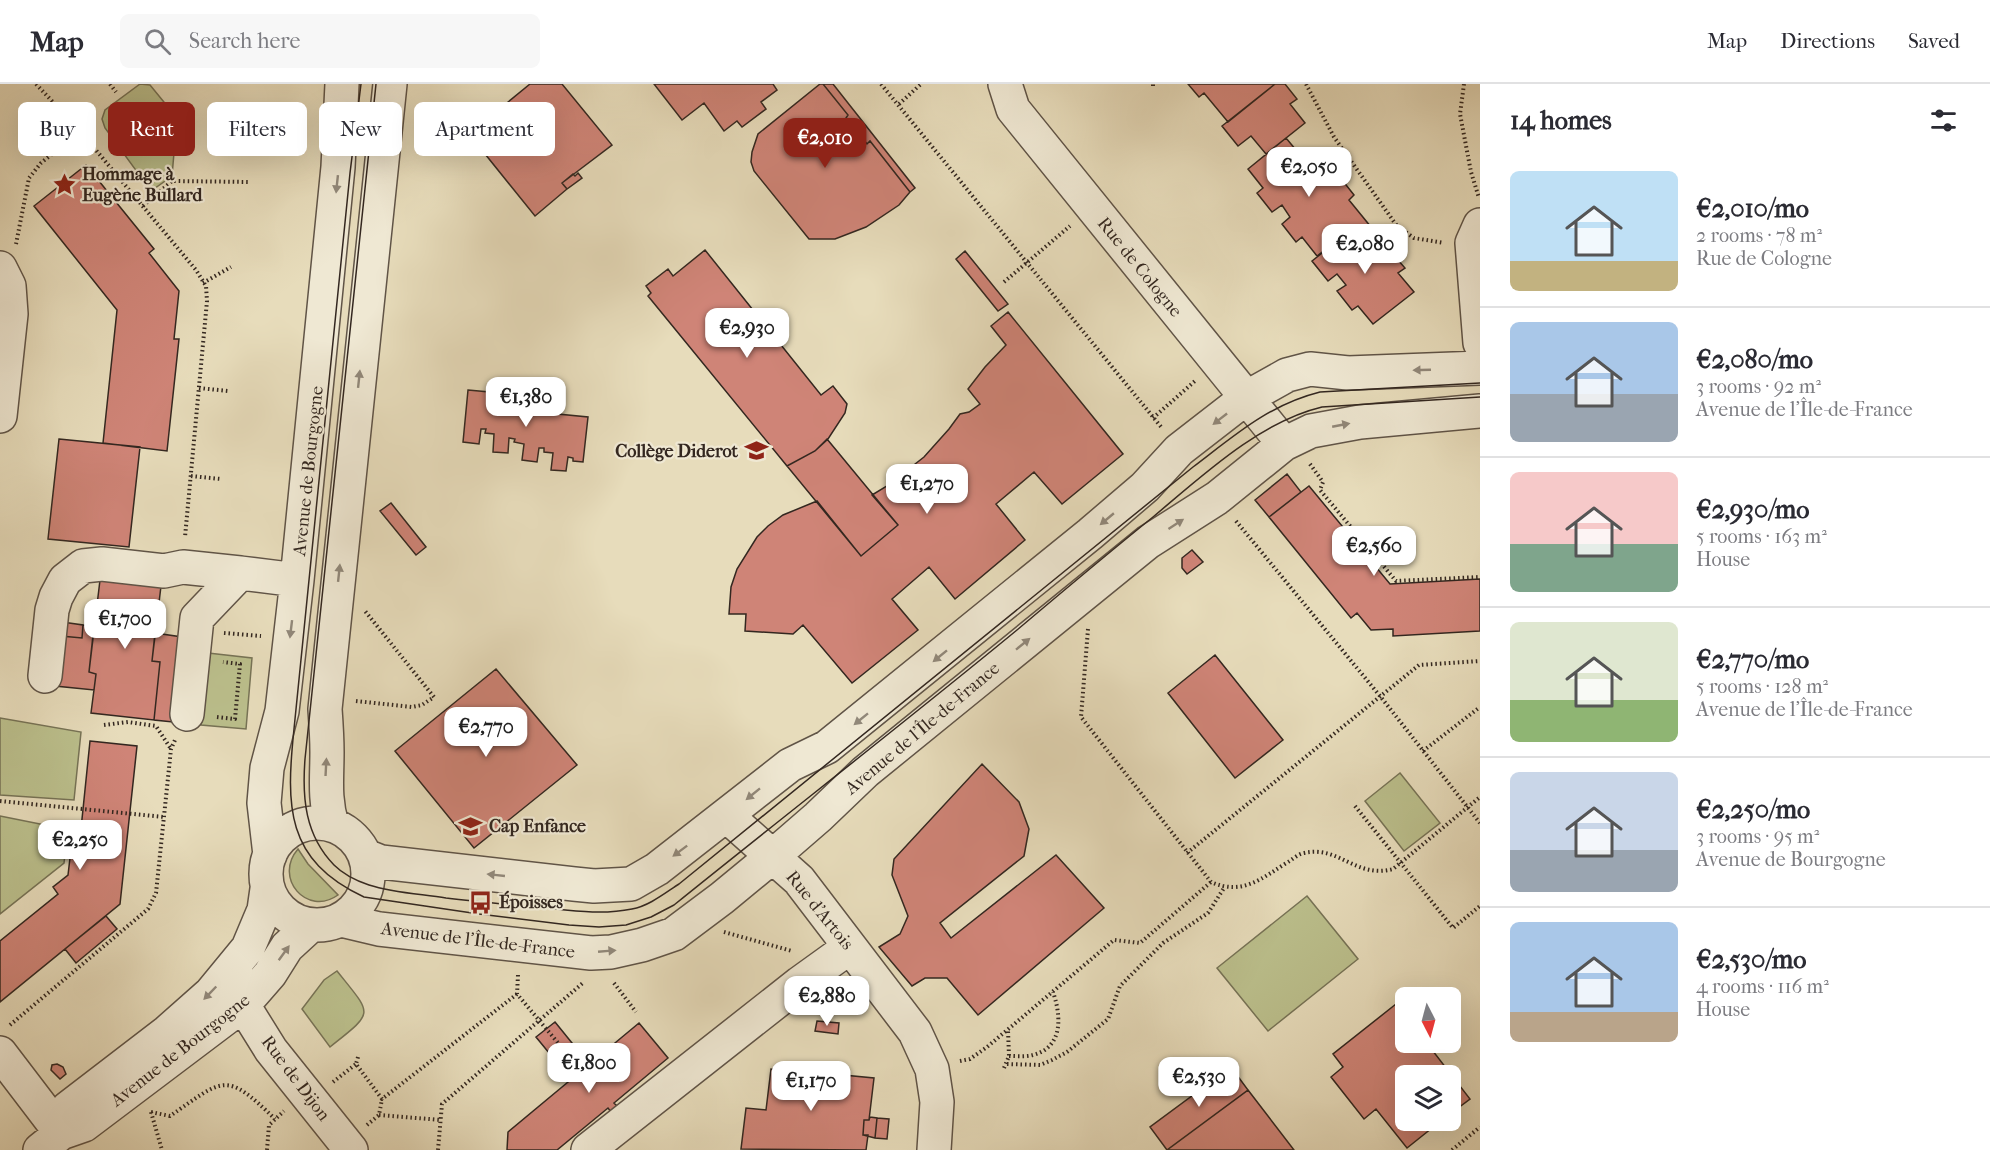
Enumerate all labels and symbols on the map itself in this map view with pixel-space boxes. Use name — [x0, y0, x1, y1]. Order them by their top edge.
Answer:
pin: €2,010 — [776, 118, 874, 169]
pin: €2,050 — [1260, 147, 1358, 198]
place label: Hommage à Eugène Bullard — [82, 164, 203, 206]
place icon: Hommage à Eugène Bullard — [51, 171, 77, 197]
one-way arrow — [332, 175, 341, 194]
street label: Rue de Cologne — [1093, 213, 1186, 321]
pin: €2,080 — [1316, 224, 1414, 275]
pin: €2,930 — [698, 308, 796, 359]
one-way arrow — [1412, 366, 1431, 375]
one-way arrow — [354, 369, 364, 388]
pin: €1,380 — [477, 377, 575, 428]
street label: Avenue de Bourgogne — [289, 385, 328, 558]
one-way arrow — [1212, 412, 1227, 424]
one-way arrow — [1332, 420, 1351, 429]
school or university icon: Collège Diderot — [743, 438, 769, 464]
place label: Collège Diderot — [615, 441, 739, 462]
pin: €1,270 — [878, 464, 976, 515]
one-way arrow — [1099, 513, 1115, 526]
one-way arrow — [1168, 519, 1184, 530]
pin: €2,560 — [1325, 526, 1423, 577]
one-way arrow — [334, 563, 344, 582]
pin: €1,700 — [76, 599, 174, 650]
one-way arrow — [287, 620, 296, 639]
one-way arrow — [1015, 638, 1031, 651]
one-way arrow — [933, 649, 948, 662]
street label: Avenue de l’Île-de-France — [839, 657, 1004, 800]
pin: €2,770 — [437, 707, 535, 758]
one-way arrow — [854, 713, 869, 725]
one-way arrow — [322, 757, 331, 776]
one-way arrow — [746, 787, 761, 800]
school or university icon: Cap Enfance — [458, 813, 484, 839]
place label: Cap Enfance — [489, 816, 586, 837]
pin: €2,250 — [31, 820, 129, 871]
one-way arrow — [673, 845, 688, 857]
street label: Rue d'Artois — [781, 867, 858, 954]
one-way arrow — [486, 870, 505, 880]
bus stop icon: Époisses — [468, 889, 494, 915]
place label: Époisses — [499, 890, 563, 913]
street label: Avenue de l’Île-de-France — [379, 917, 576, 963]
one-way arrow — [278, 946, 290, 962]
one-way arrow — [597, 946, 616, 956]
pin: €2,880 — [778, 976, 876, 1027]
one-way arrow — [204, 985, 218, 999]
north arrow — [1395, 987, 1461, 1053]
street label: Avenue de Bourgogne — [106, 990, 254, 1112]
street label: Rue de Dijon — [257, 1032, 335, 1125]
pin: €1,800 — [540, 1043, 638, 1094]
pin: €2,530 — [1150, 1057, 1248, 1108]
pin: €1,170 — [762, 1061, 860, 1112]

